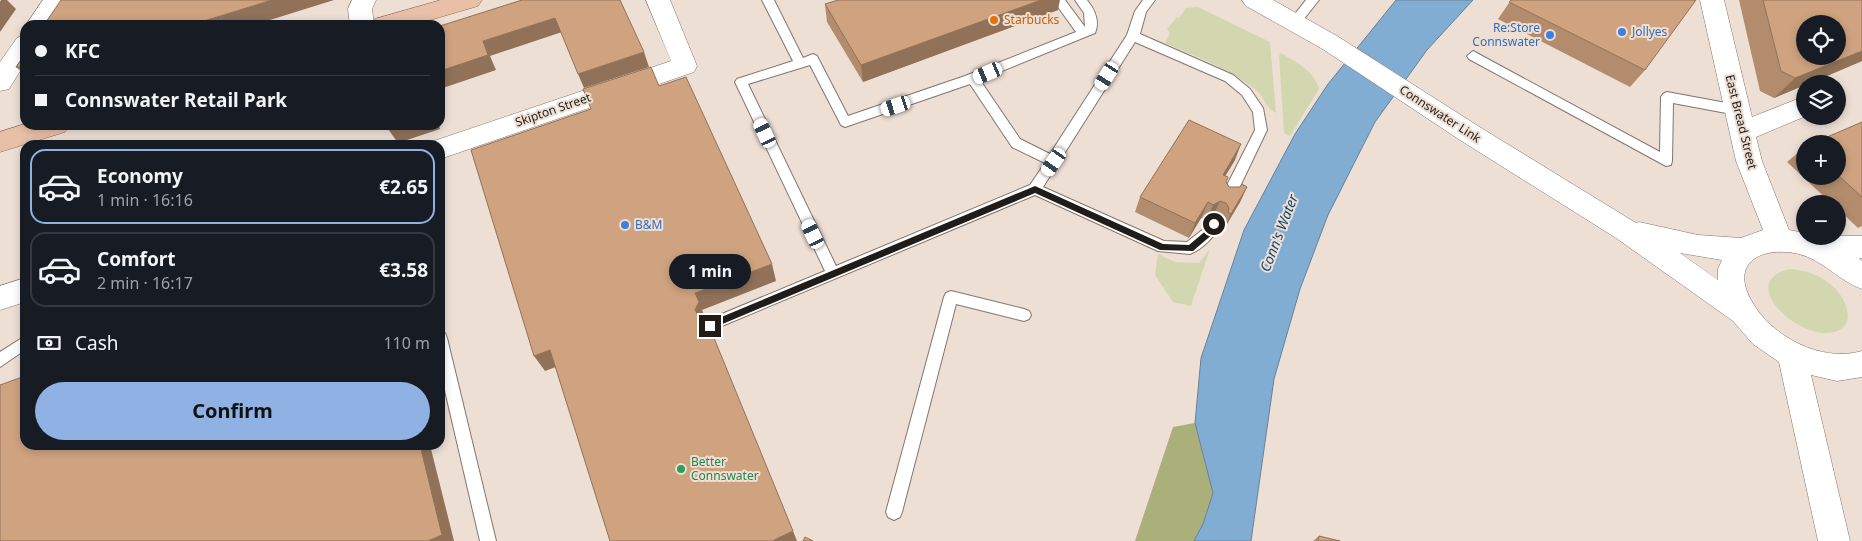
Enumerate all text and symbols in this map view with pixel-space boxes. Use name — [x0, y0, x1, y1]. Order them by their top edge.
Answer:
place label: Starbucks — [1004, 11, 1060, 28]
marker: Starbucks — [988, 14, 1000, 26]
map controls — [1796, 15, 1846, 245]
button: locate — [1796, 15, 1846, 65]
place label: Re:Store Connswater — [1472, 19, 1540, 50]
place label: Jollyes — [1631, 23, 1668, 40]
marker: Jollyes — [1616, 26, 1628, 38]
marker: Re:Store Connswater — [1544, 29, 1556, 41]
text: KFC — [65, 38, 100, 64]
car — [1092, 59, 1121, 93]
car — [971, 60, 1004, 86]
street label: East Bread Street — [1722, 73, 1762, 171]
button: layers — [1796, 75, 1846, 125]
street label: Connswater Link — [1396, 81, 1485, 147]
text: Connswater Retail Park — [65, 87, 287, 113]
street label: Skipton Street — [513, 88, 594, 130]
car — [879, 94, 912, 118]
car — [751, 116, 778, 150]
button: + — [1796, 135, 1846, 185]
car — [1039, 145, 1068, 179]
text: Economy — [97, 163, 183, 189]
icon: car — [37, 164, 82, 209]
text: €2.65 — [379, 174, 428, 200]
text: 1 min · 16:16 — [97, 189, 193, 211]
water label: Conn's Water — [1255, 191, 1302, 274]
button: − — [1796, 195, 1846, 245]
route start — [1203, 213, 1225, 235]
place label: B&M — [635, 216, 662, 233]
car — [799, 217, 826, 251]
marker: B&M — [619, 219, 631, 231]
text: Comfort — [97, 246, 176, 272]
icon: car — [37, 247, 82, 292]
callout: 1 min — [669, 254, 751, 288]
text: €3.58 — [379, 257, 428, 283]
text: 1 min — [688, 260, 732, 282]
text: 2 min · 16:17 — [97, 272, 193, 294]
route end — [699, 315, 721, 337]
icon: cash — [35, 329, 63, 357]
text: Cash — [75, 330, 119, 356]
text: 110 m — [383, 332, 430, 354]
button: Confirm — [35, 382, 430, 440]
place label: Better Connswater — [691, 453, 759, 484]
marker: Better Connswater — [675, 463, 687, 475]

